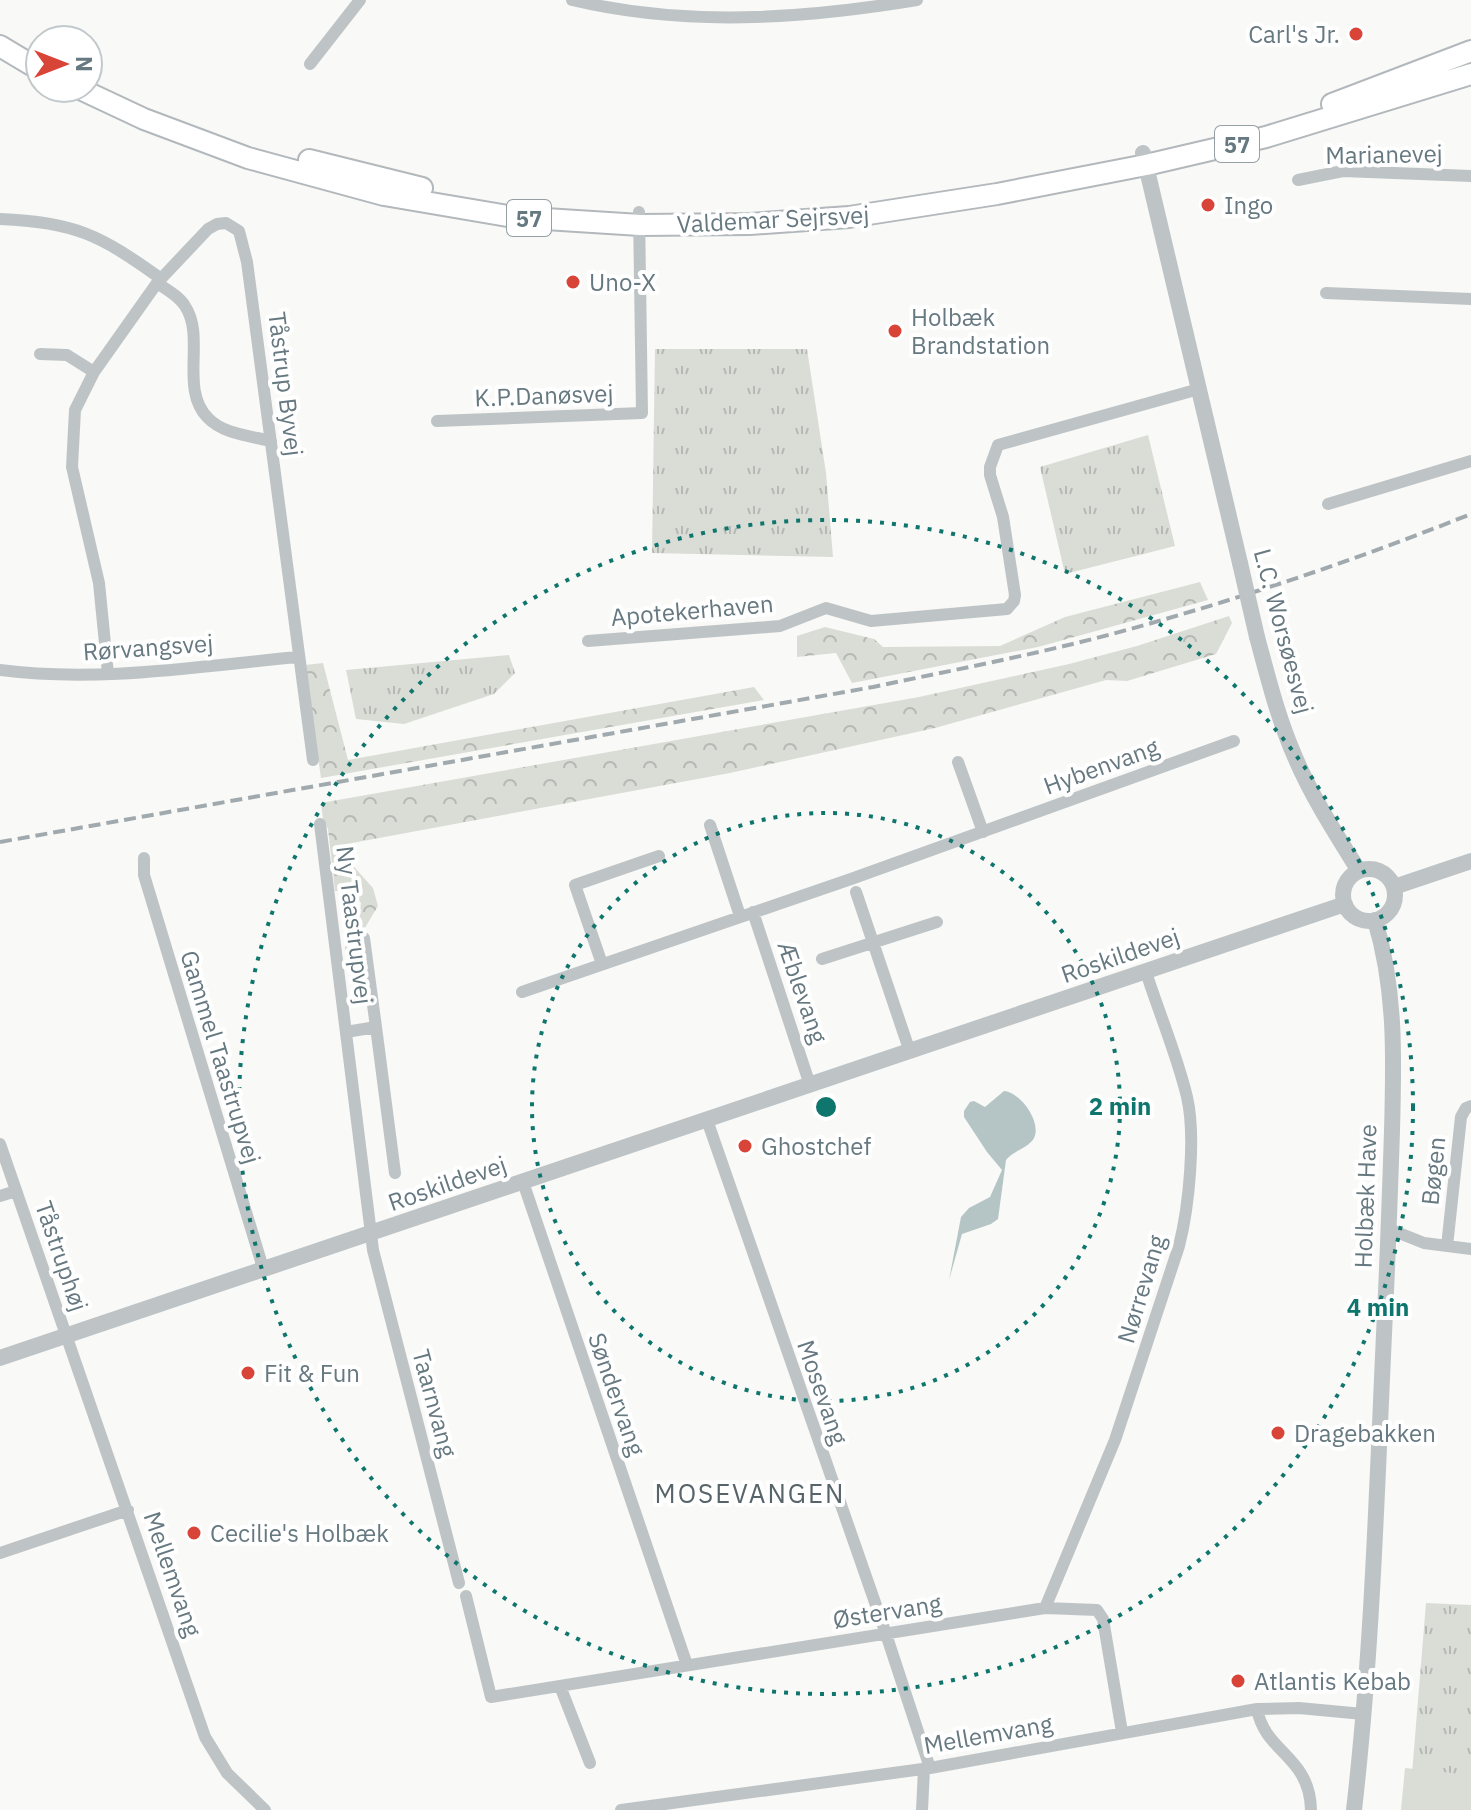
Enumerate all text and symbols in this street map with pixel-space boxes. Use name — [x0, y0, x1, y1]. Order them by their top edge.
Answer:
place label: Carl's Jr. — [1248, 18, 1340, 50]
north arrow — [24, 24, 104, 104]
marker: Carl's Jr. — [1347, 25, 1365, 43]
text: N — [70, 56, 99, 72]
road number: 57 — [1215, 126, 1259, 162]
street label: Marianevej — [1325, 137, 1443, 171]
place label: Ingo — [1224, 189, 1273, 221]
marker: Ingo — [1199, 196, 1217, 214]
street label: Valdemar Sejrsvej — [676, 198, 870, 240]
road number: 57 — [507, 200, 551, 236]
place label: Uno-X — [589, 266, 656, 298]
marker: Uno-X — [564, 273, 582, 291]
place label: Holbæk Brandstation — [911, 301, 1050, 361]
street label: Tåstrup Byvej — [261, 310, 311, 458]
marker: Holbæk Brandstation — [886, 322, 904, 340]
street label: K.P.Danøsvej — [474, 377, 614, 413]
street label: L.C. Worsøesvej — [1247, 545, 1321, 717]
street label: Apotekerhaven — [609, 587, 775, 633]
street label: Rørvangsvej — [82, 626, 214, 668]
street label: Hybenvang — [1039, 730, 1163, 802]
street label: Ny Taastrupvej — [329, 844, 381, 1006]
street label: Roskildevej — [1057, 920, 1183, 990]
street label: Æblevang — [771, 937, 835, 1048]
street label: Gammel Taastrupvej — [173, 946, 269, 1168]
text: 2 min — [1089, 1090, 1151, 1122]
centre of rings — [812, 1093, 840, 1121]
street label: Holbæk Have — [1346, 1123, 1384, 1269]
place label: Ghostchef — [761, 1130, 871, 1162]
street label: Bøgen — [1414, 1135, 1452, 1207]
marker: Ghostchef — [736, 1137, 754, 1155]
street label: Roskildevej — [384, 1148, 510, 1218]
street label: Tåstruphøj — [28, 1197, 96, 1315]
street label: Nørrevang — [1109, 1231, 1173, 1347]
text: 4 min — [1347, 1291, 1409, 1323]
street label: Søndervang — [581, 1328, 653, 1460]
street label: Mosevang — [790, 1336, 856, 1449]
street label: Taarnvang — [405, 1345, 465, 1461]
place label: Fit & Fun — [264, 1357, 360, 1389]
marker: Fit & Fun — [239, 1364, 257, 1382]
place label: Dragebakken — [1294, 1417, 1436, 1449]
marker: Dragebakken — [1269, 1424, 1287, 1442]
district label: MOSEVANGEN — [655, 1476, 845, 1510]
street label: Mellemvang — [137, 1507, 209, 1641]
place label: Cecilie's Holbæk — [210, 1517, 389, 1549]
marker: Cecilie's Holbæk — [185, 1524, 203, 1542]
street label: Østervang — [830, 1587, 944, 1635]
place label: Atlantis Kebab — [1254, 1665, 1411, 1697]
marker: Atlantis Kebab — [1229, 1672, 1247, 1690]
street label: Mellemvang — [921, 1707, 1055, 1761]

